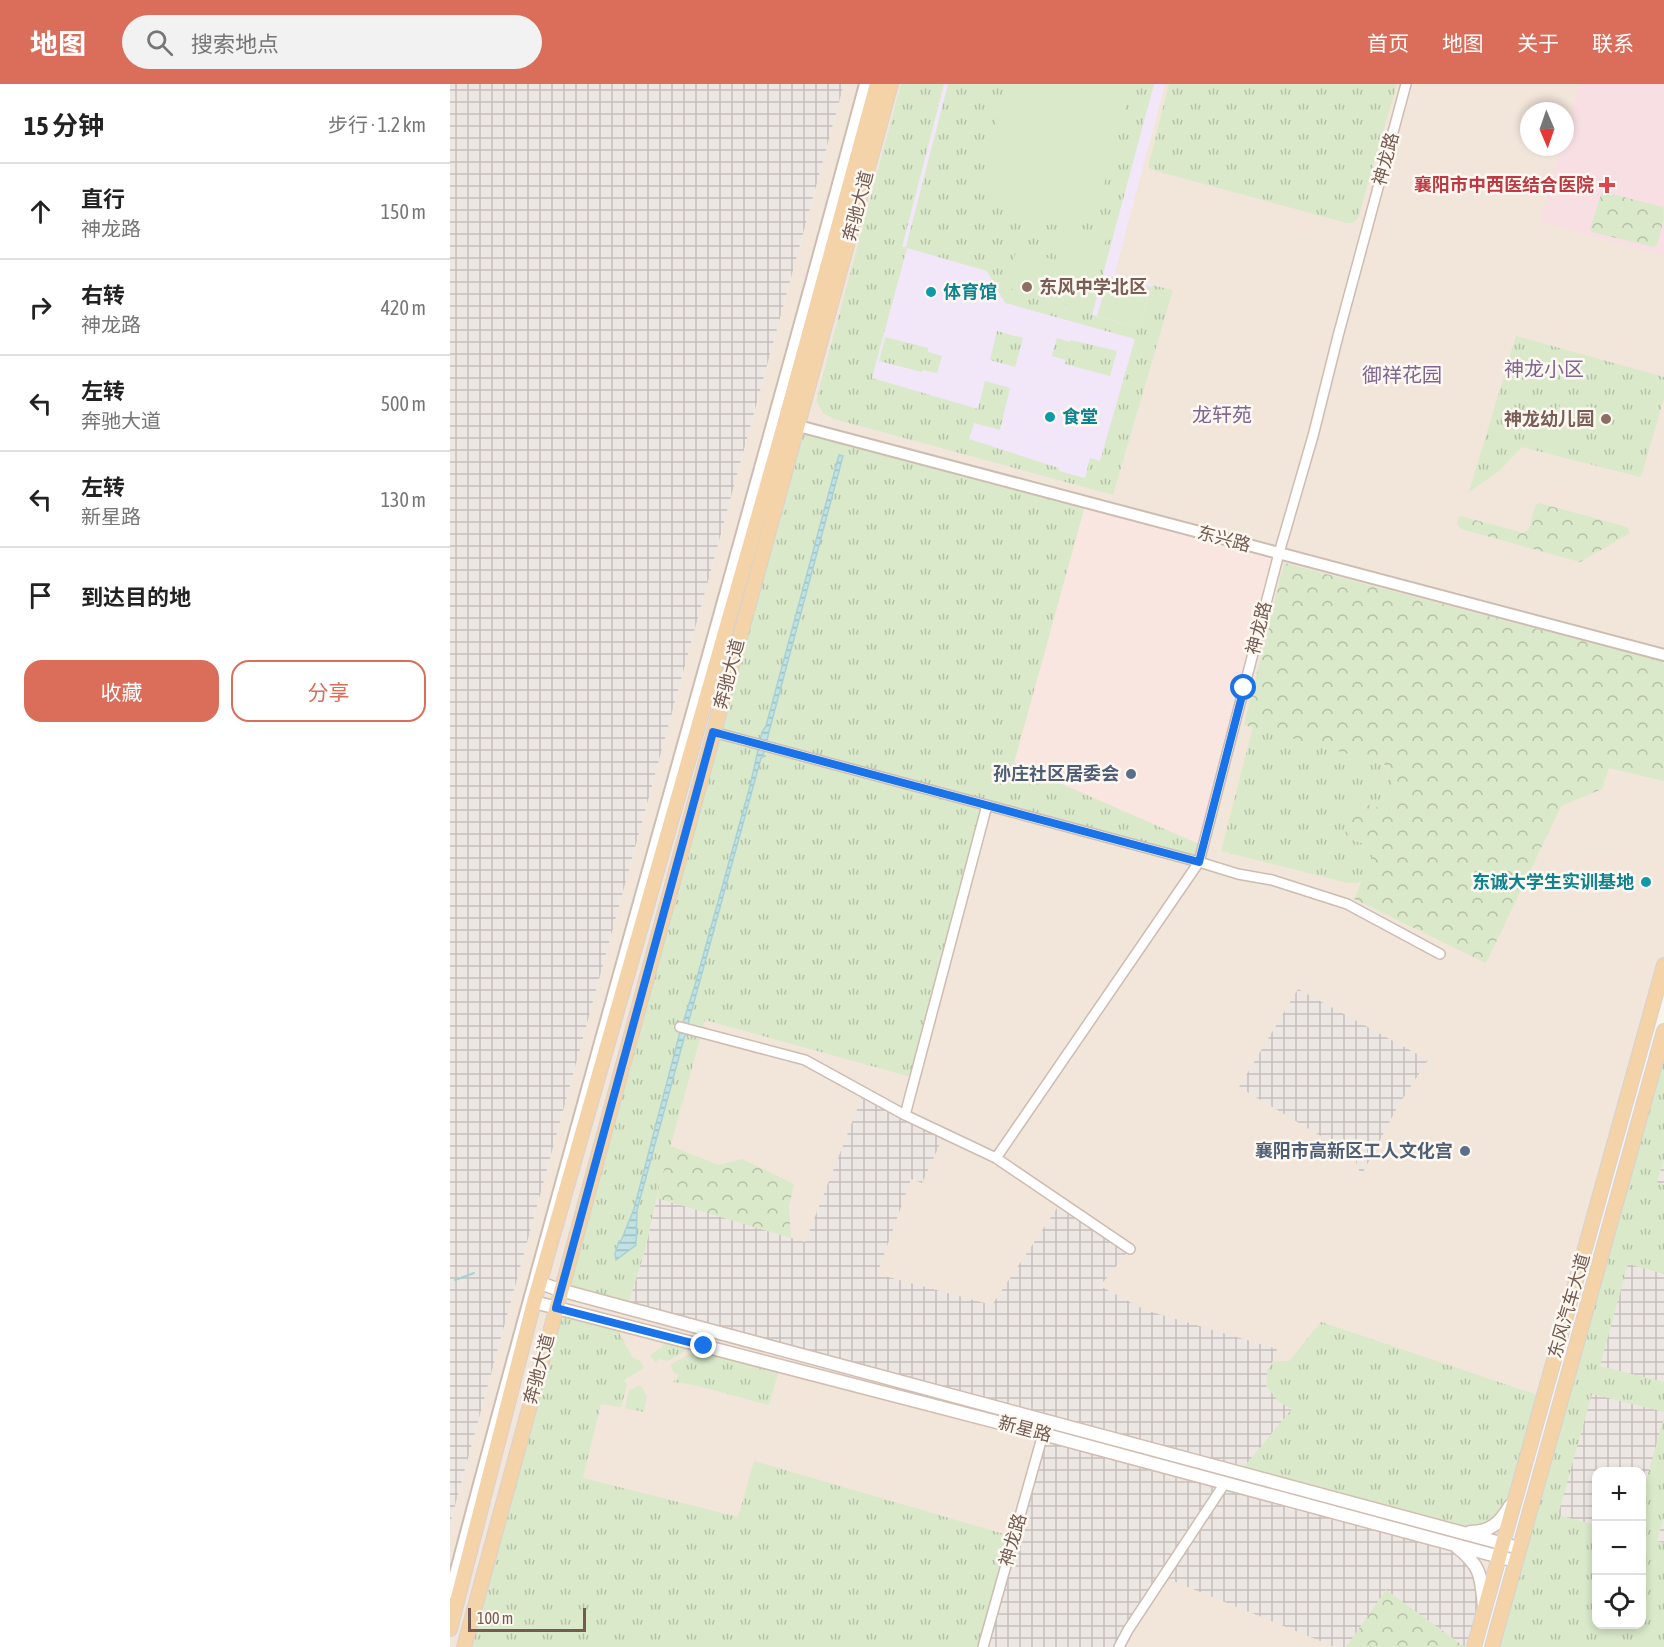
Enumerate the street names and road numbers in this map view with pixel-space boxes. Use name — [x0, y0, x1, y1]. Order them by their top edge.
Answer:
street label: 神龙路 — [1368, 130, 1403, 188]
street label: 奔驰大道 — [838, 168, 877, 243]
street label: 东兴路 — [1195, 521, 1253, 556]
street label: 神龙路 — [1242, 599, 1275, 657]
street label: 奔驰大道 — [709, 636, 748, 711]
street label: 东风汽车大道 — [1544, 1251, 1593, 1361]
street label: 奔驰大道 — [519, 1331, 558, 1406]
street label: 新星路 — [996, 1411, 1054, 1446]
street label: 神龙路 — [995, 1511, 1030, 1569]

